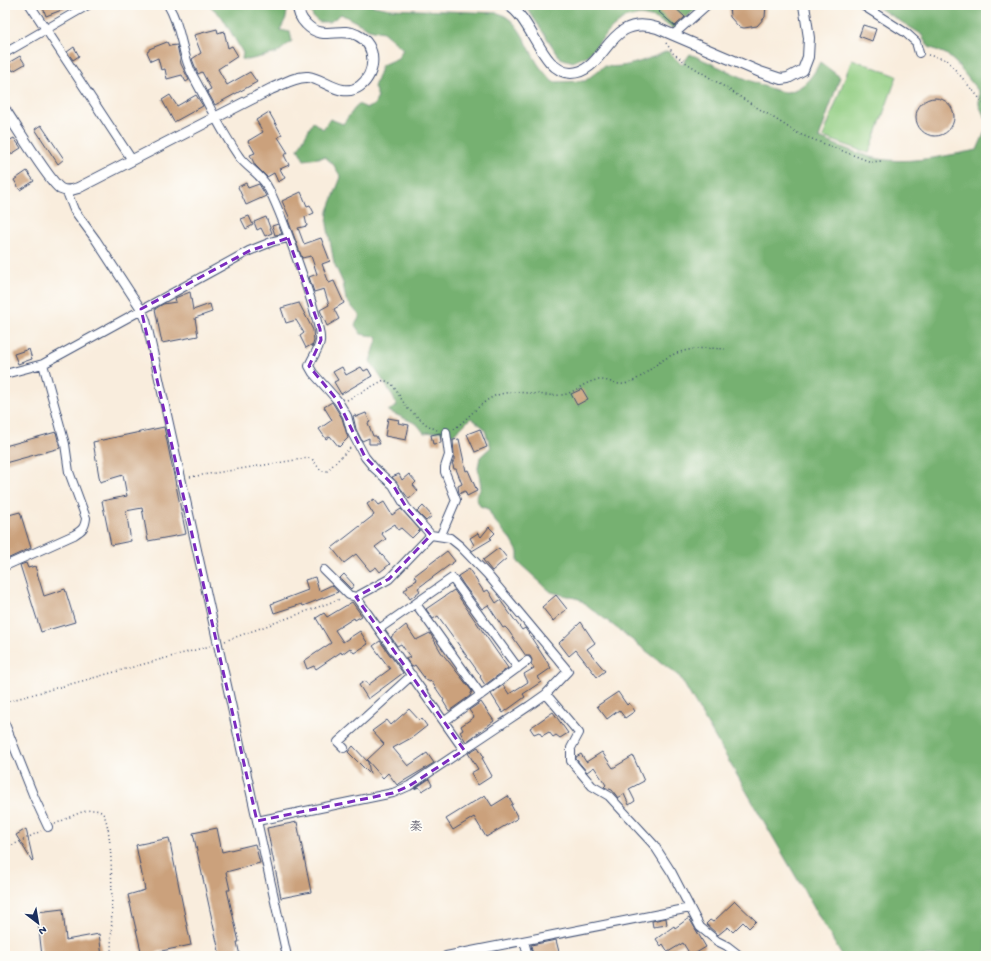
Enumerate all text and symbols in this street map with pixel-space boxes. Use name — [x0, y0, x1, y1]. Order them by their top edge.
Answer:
district label: 秦 — [409, 820, 423, 835]
north arrow — [18, 903, 58, 943]
text: N — [36, 923, 48, 937]

